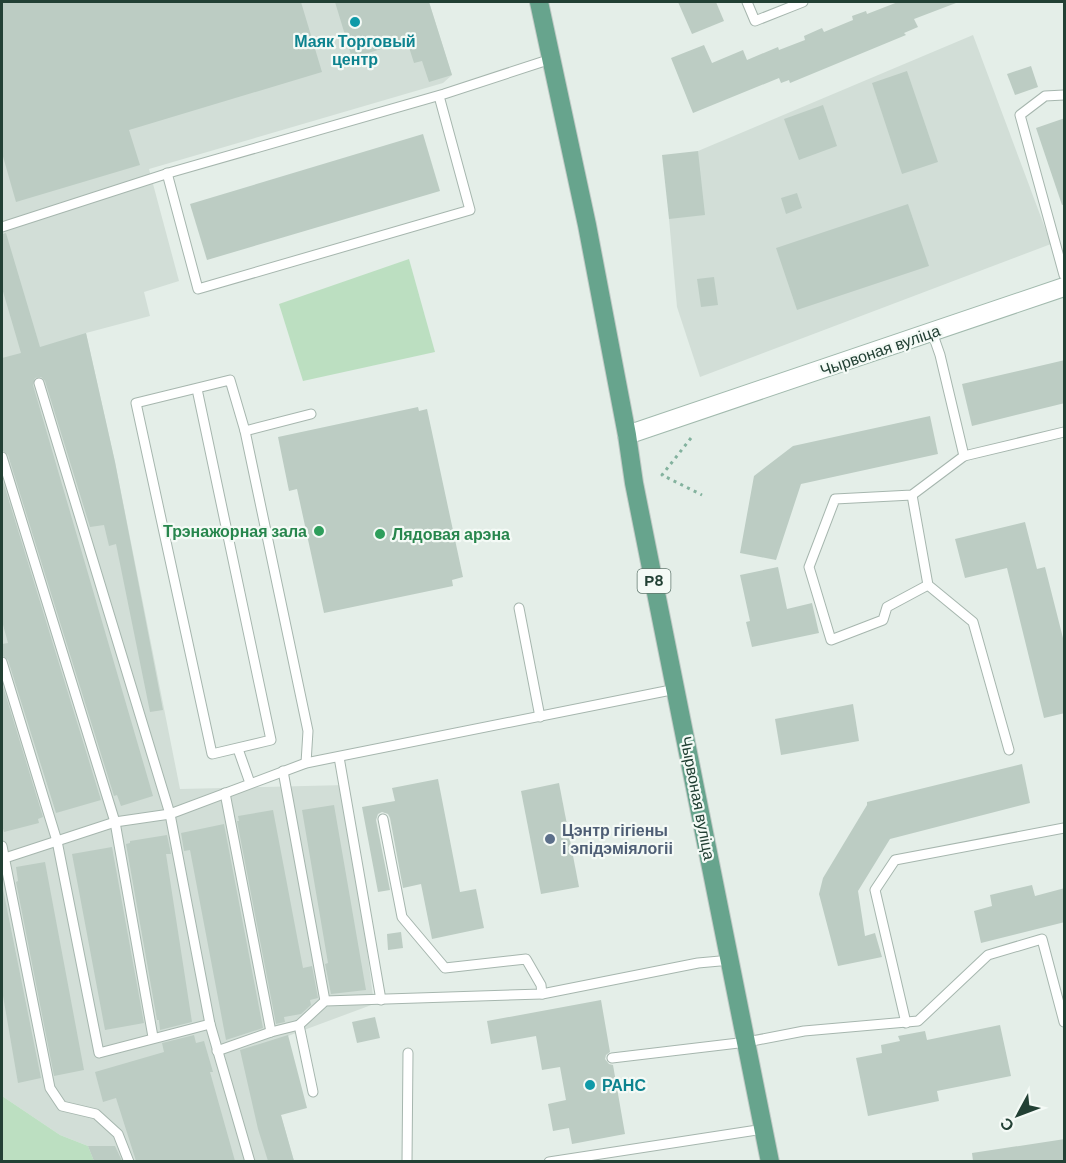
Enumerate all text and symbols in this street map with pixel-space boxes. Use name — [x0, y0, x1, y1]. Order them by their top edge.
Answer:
marker: Маяк Торговый центр — [348, 15, 362, 29]
place label: Маяк Торговый центр — [294, 31, 416, 70]
street label: Чырвоная вуліца — [817, 320, 943, 381]
place label: Трэнажорная зала — [163, 521, 307, 542]
marker: Трэнажорная зала — [312, 524, 326, 538]
place label: Лядовая арэна — [392, 524, 510, 545]
marker: Лядовая арэна — [373, 527, 387, 541]
road number: Р8 — [638, 569, 670, 593]
street label: Чырвоная вуліца — [675, 734, 720, 862]
place label: Цэнтр гігіены і эпідэміялогіі — [562, 820, 673, 859]
marker: Цэнтр гігіены і эпідэміялогіі — [543, 832, 557, 846]
place label: РАНС — [602, 1075, 646, 1096]
marker: РАНС — [583, 1078, 597, 1092]
north arrow — [988, 1085, 1048, 1145]
text: С — [995, 1113, 1019, 1136]

